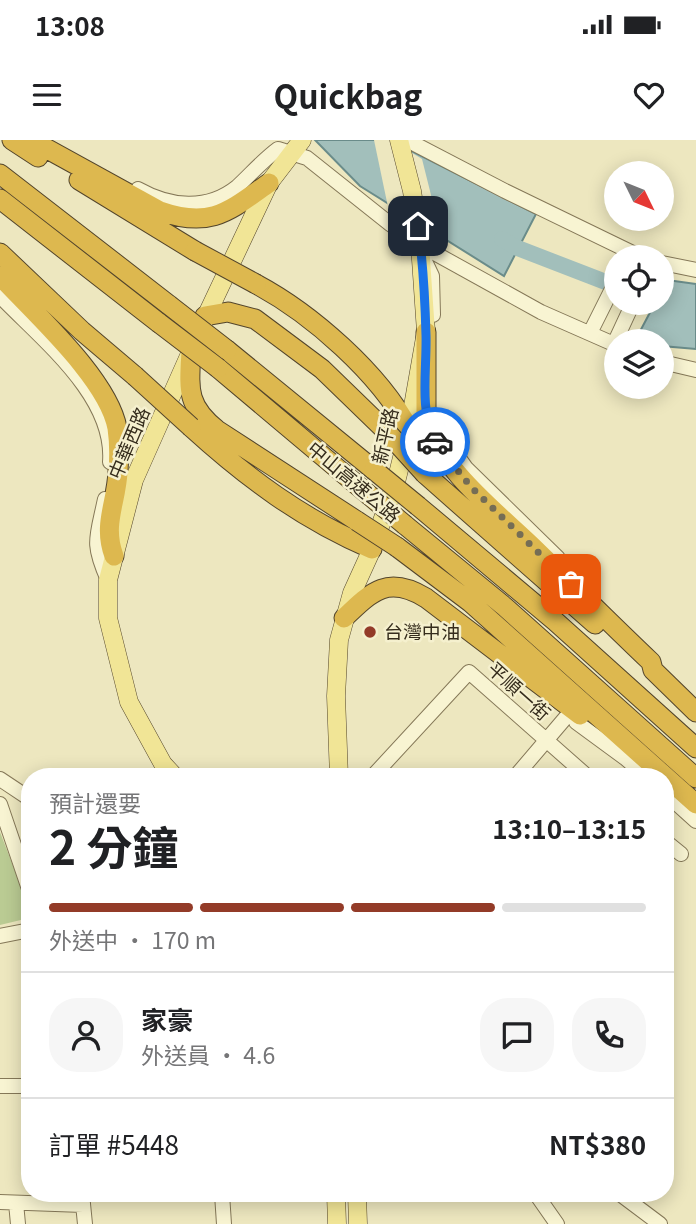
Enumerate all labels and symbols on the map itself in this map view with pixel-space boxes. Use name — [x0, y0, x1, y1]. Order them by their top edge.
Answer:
north arrow — [604, 161, 674, 231]
pin — [388, 196, 448, 256]
street label: 中華西路 — [100, 402, 155, 483]
street label: 新平路 — [364, 405, 403, 466]
courier — [400, 407, 470, 477]
street label: 中山高速公路 — [303, 434, 407, 528]
pin — [541, 554, 601, 614]
place label: 台灣中油 — [384, 617, 460, 644]
marker: 台灣中油 — [362, 624, 378, 640]
street label: 平順一街 — [483, 654, 557, 725]

